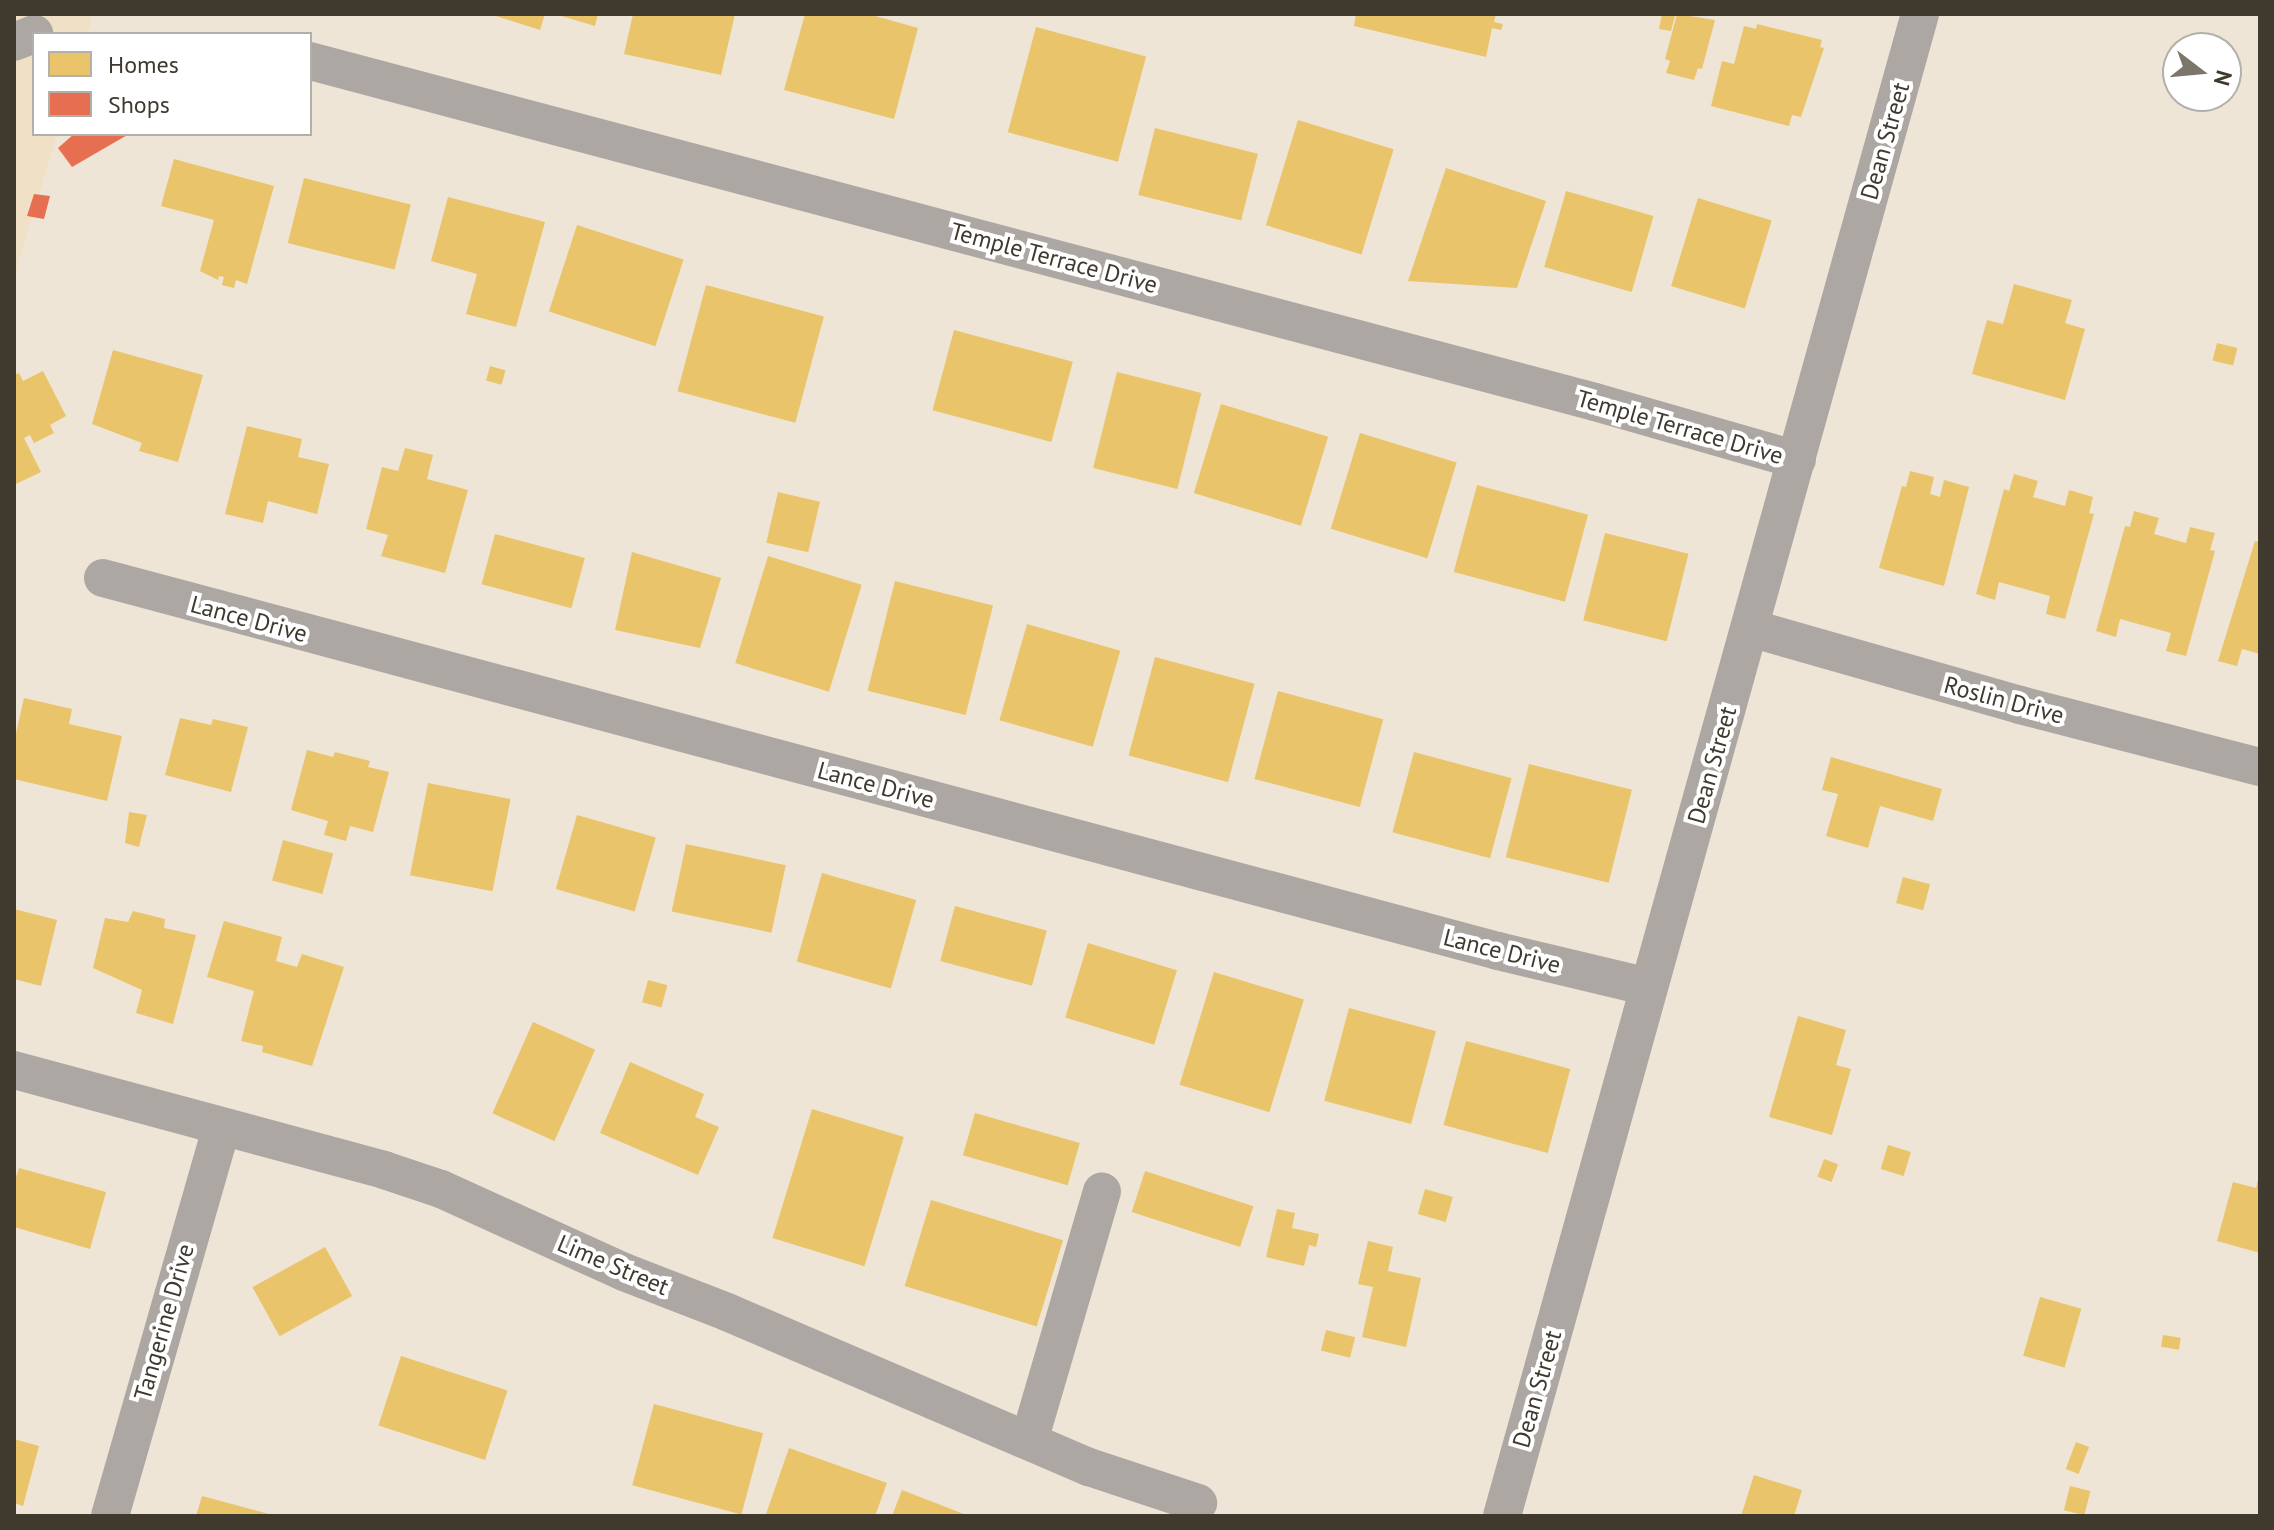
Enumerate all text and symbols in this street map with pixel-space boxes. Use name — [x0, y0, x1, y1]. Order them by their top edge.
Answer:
legend — [32, 32, 312, 136]
north arrow — [2162, 32, 2242, 112]
text: Homes — [108, 49, 179, 80]
text: N — [2208, 67, 2239, 89]
street label: Dean Street — [1855, 79, 1915, 203]
text: Shops — [108, 89, 170, 120]
street label: Temple Terrace Drive — [947, 216, 1161, 300]
street label: Temple Terrace Drive — [1573, 384, 1787, 470]
street label: Lance Drive — [188, 590, 310, 648]
street label: Roslin Drive — [1941, 670, 2067, 730]
street label: Dean Street — [1682, 703, 1742, 827]
street label: Lance Drive — [815, 756, 937, 814]
street label: Lance Drive — [1440, 923, 1564, 979]
street label: Lime Street — [553, 1229, 673, 1301]
street label: Tangerine Drive — [128, 1241, 200, 1403]
street label: Dean Street — [1507, 1327, 1567, 1451]

